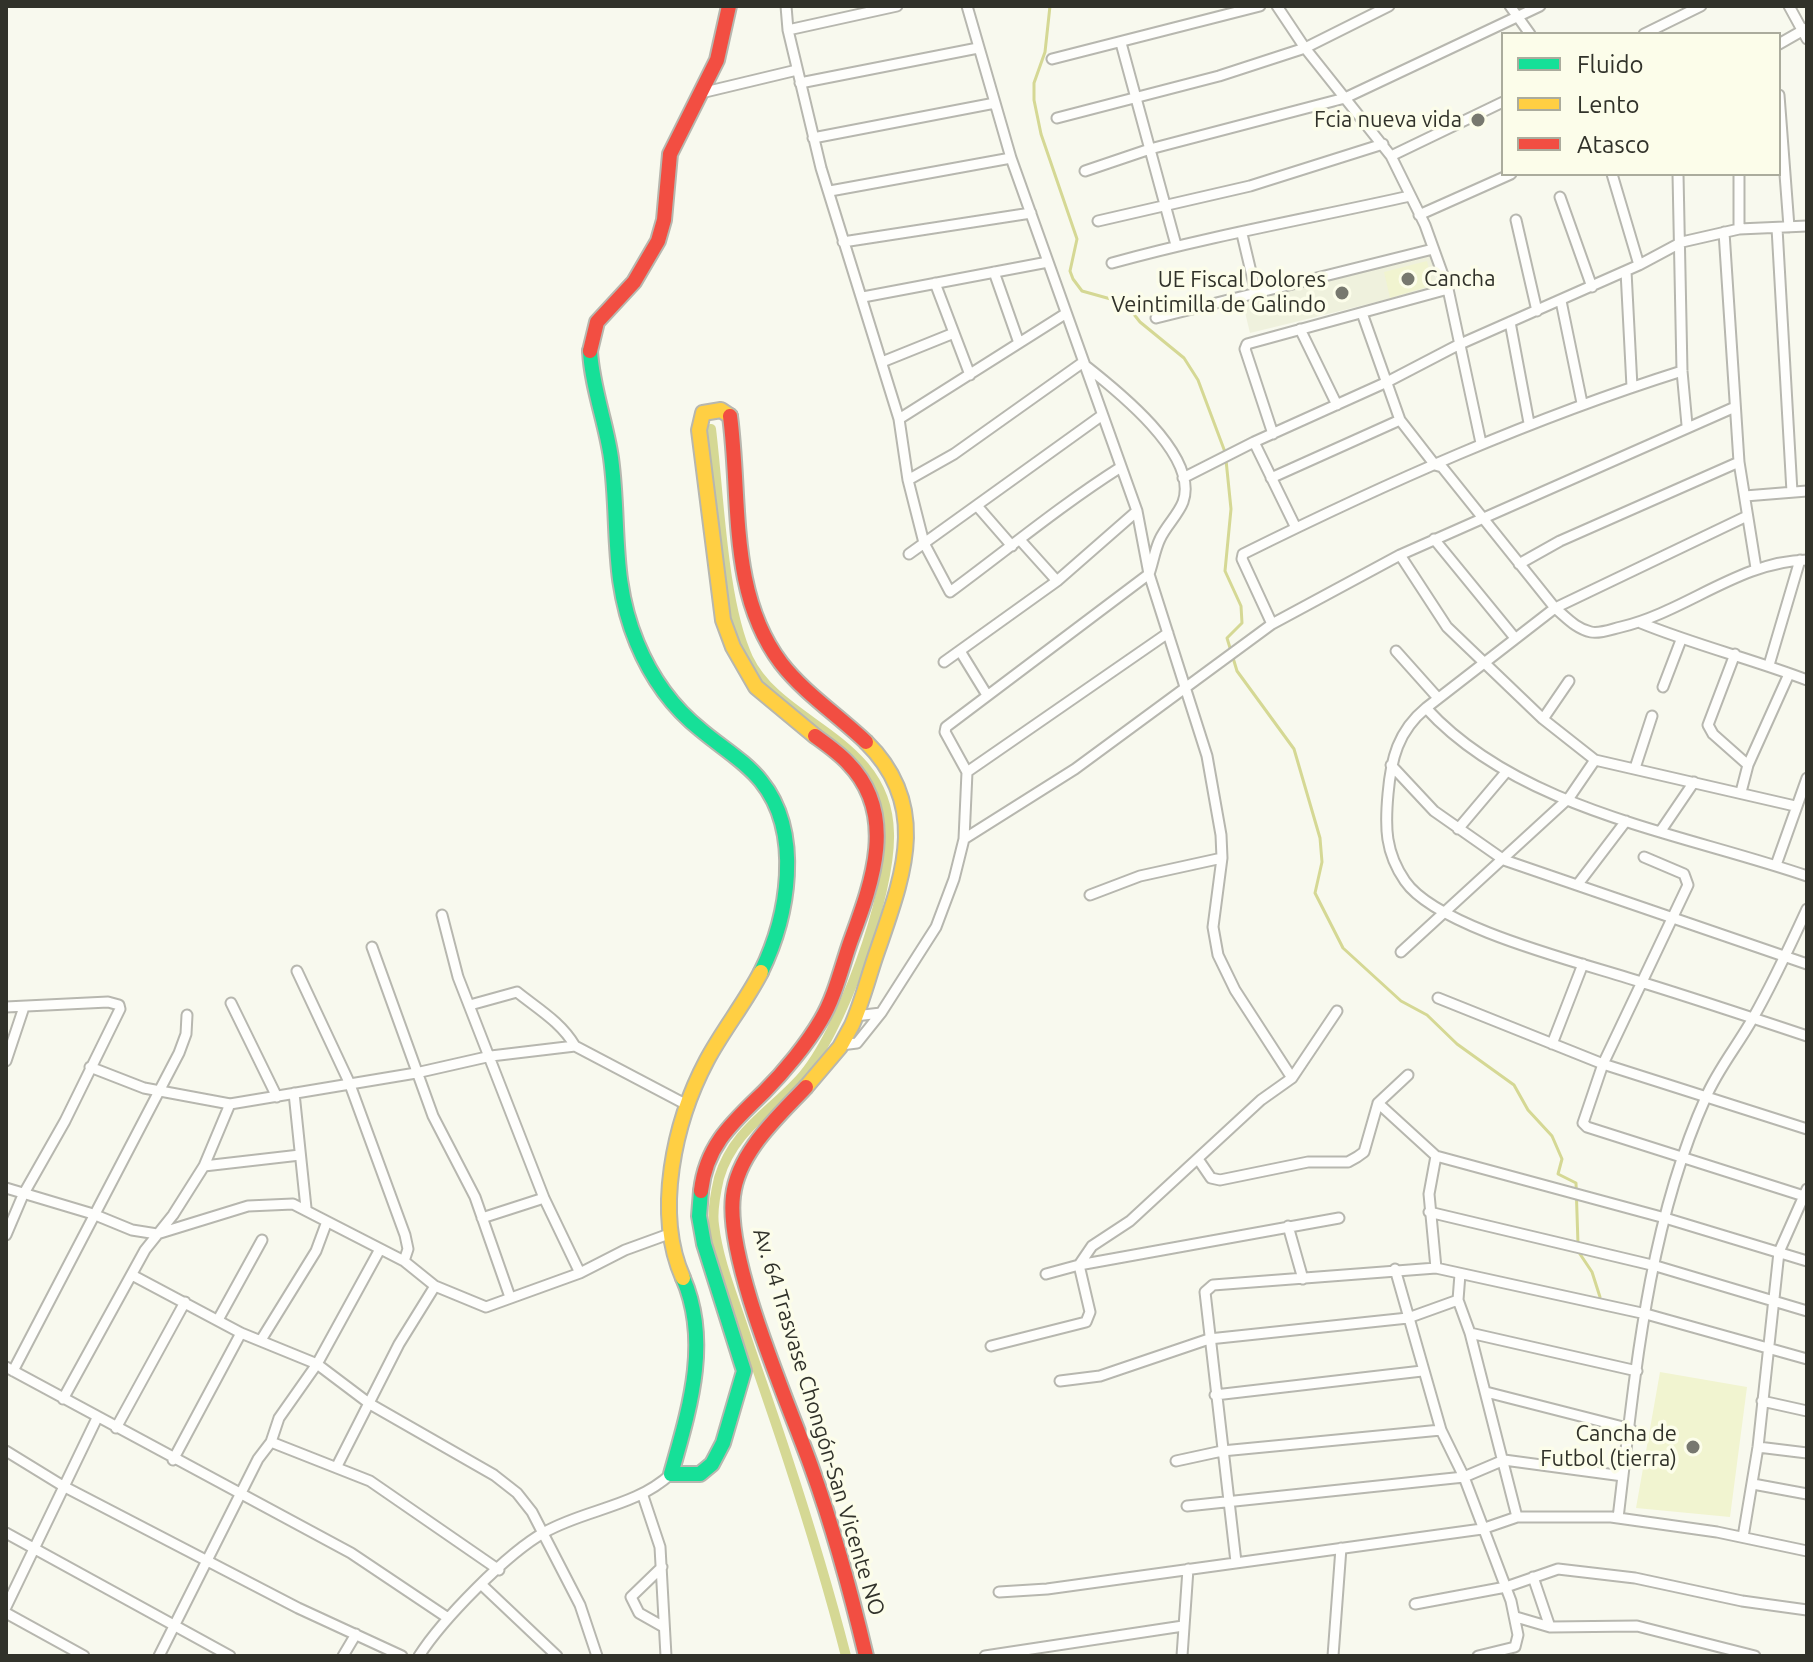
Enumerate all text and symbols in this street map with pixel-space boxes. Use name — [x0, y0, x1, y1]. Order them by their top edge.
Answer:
legend — [1501, 32, 1781, 176]
text: Fluido — [1577, 51, 1644, 78]
text: Lento — [1577, 91, 1640, 118]
place label: Fcia nueva vida — [1314, 107, 1462, 133]
marker: Fcia nueva vida — [1469, 111, 1487, 129]
text: Atasco — [1577, 131, 1650, 158]
place label: Cancha — [1424, 266, 1495, 292]
place label: UE Fiscal Dolores Veintimilla de Galindo — [1111, 267, 1326, 318]
marker: Cancha — [1399, 270, 1417, 288]
marker: UE Fiscal Dolores Veintimilla de Galindo — [1333, 284, 1351, 302]
street label: Av. 64 Trasvase Chongón-San Vicente NO — [747, 1225, 891, 1619]
place label: Cancha de Futbol (tierra) — [1540, 1421, 1677, 1472]
marker: Cancha de Futbol (tierra) — [1684, 1438, 1702, 1456]

